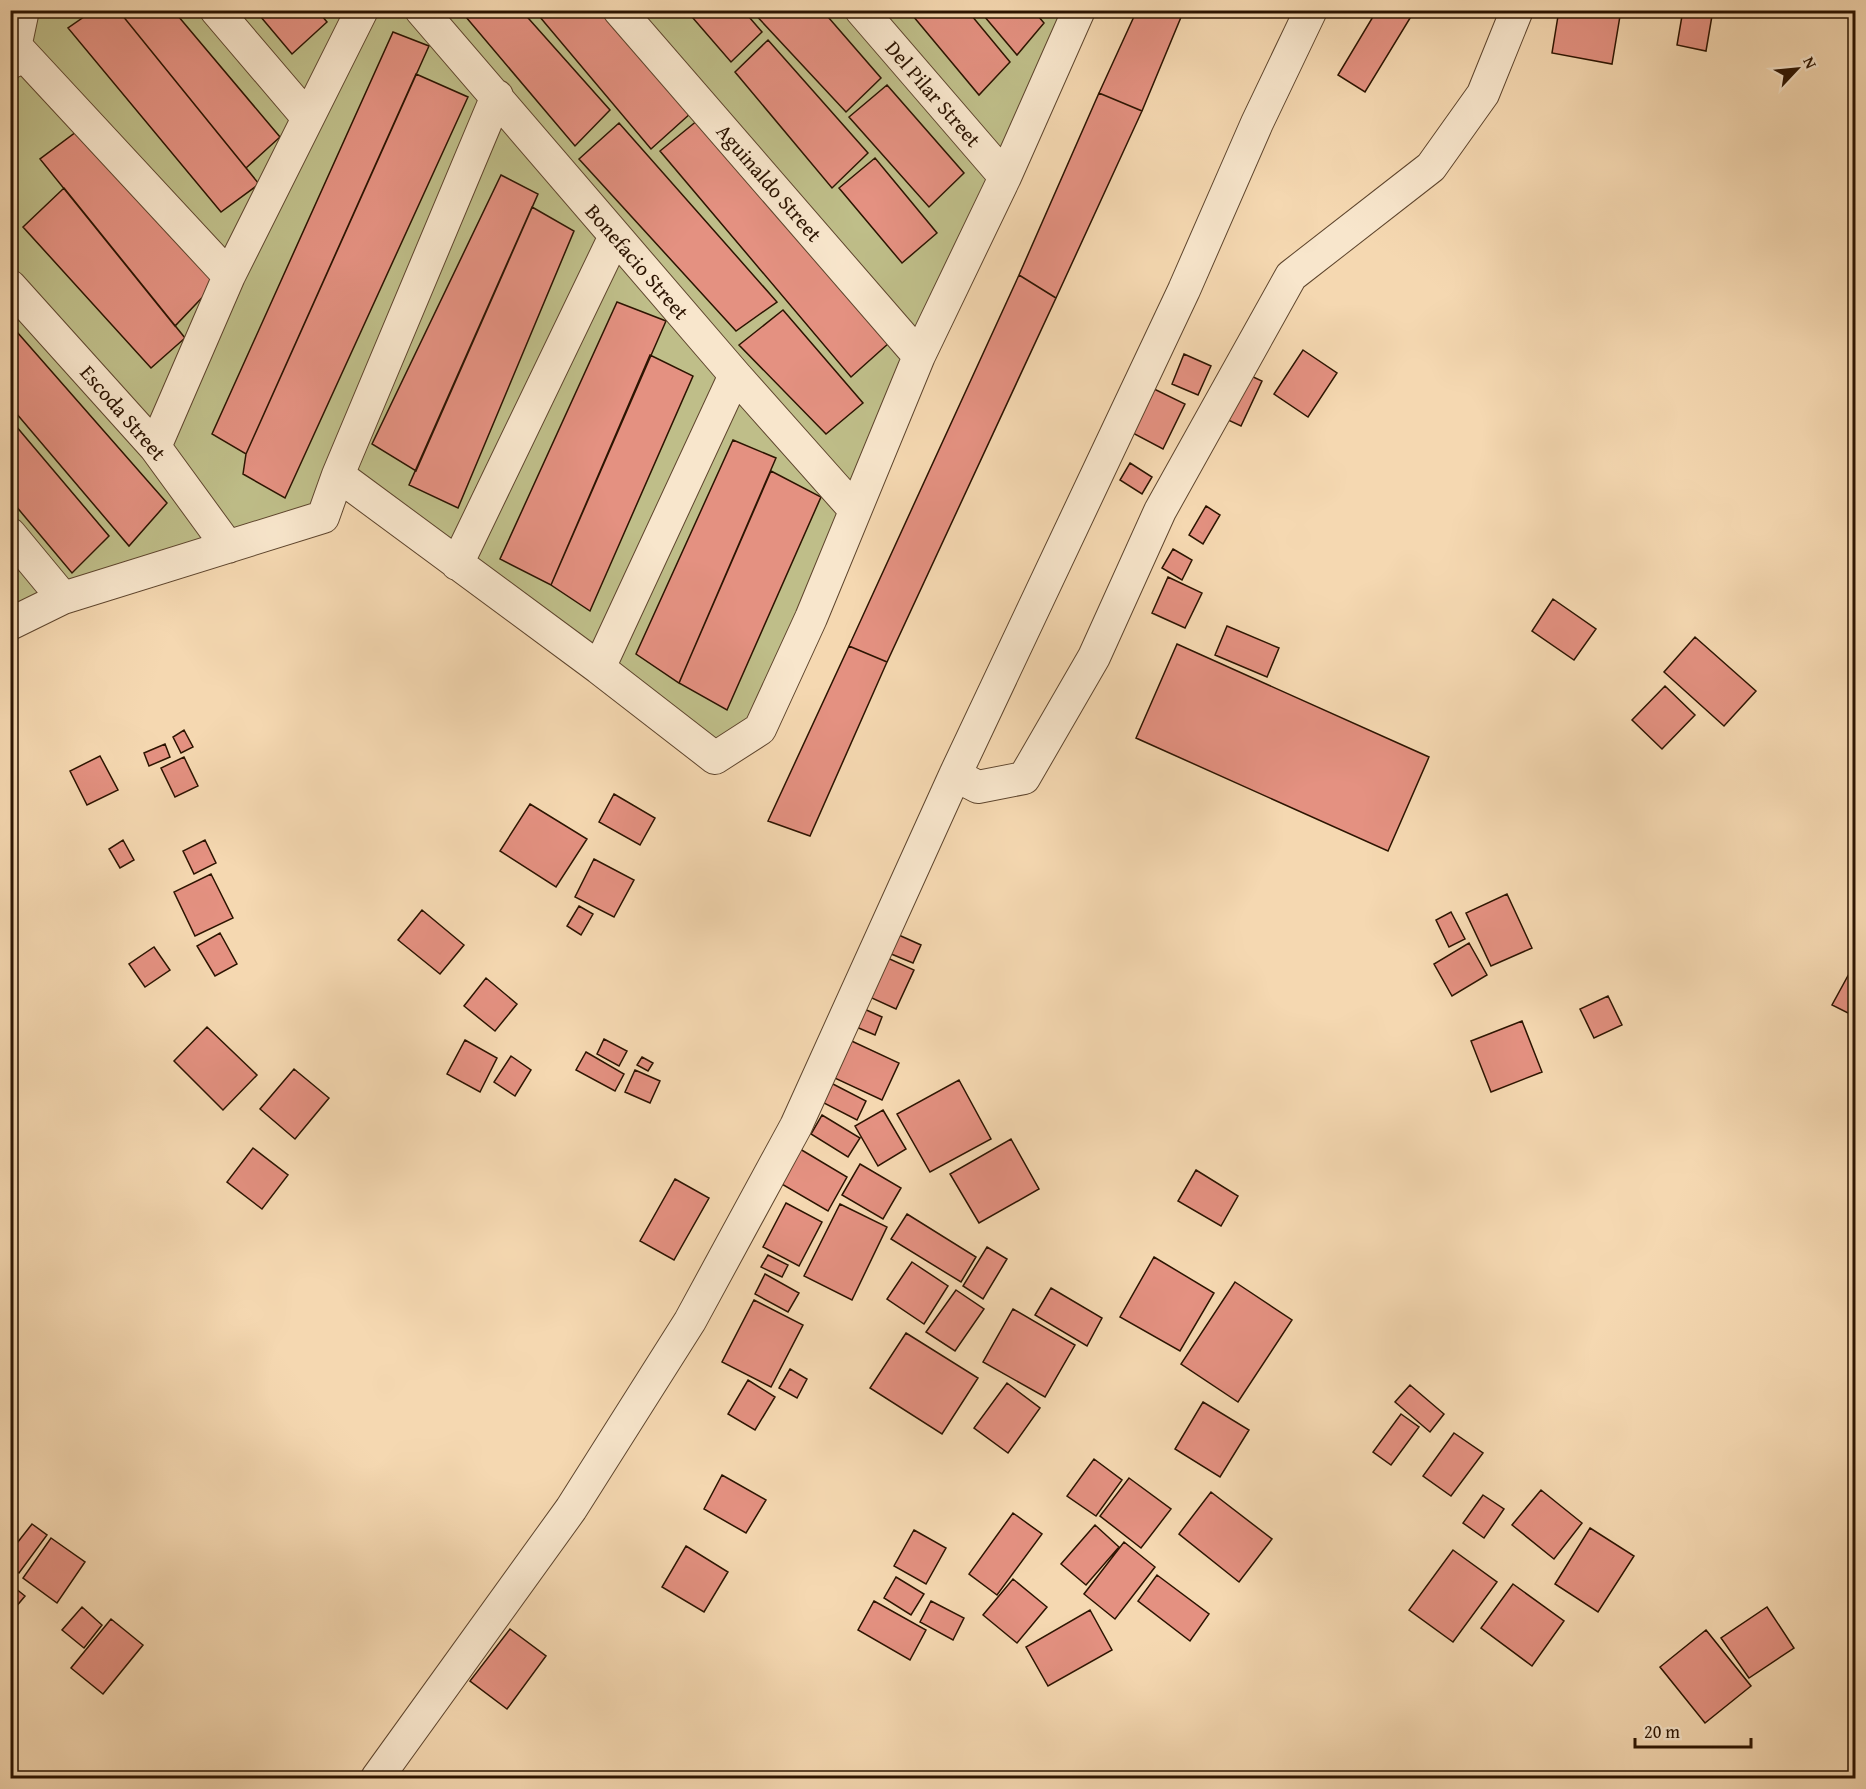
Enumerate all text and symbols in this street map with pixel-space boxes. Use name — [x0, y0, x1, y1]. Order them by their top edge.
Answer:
street label: Del Pilar Street — [878, 33, 989, 154]
north arrow — [1767, 39, 1827, 99]
text: N — [1797, 52, 1824, 73]
street label: Aguinaldo Street — [709, 117, 830, 249]
street label: Bonefacio Street — [578, 197, 697, 327]
street label: Escoda Street — [73, 358, 174, 468]
scale bar — [1635, 1711, 1750, 1749]
text: 20 m — [1644, 1718, 1680, 1745]

